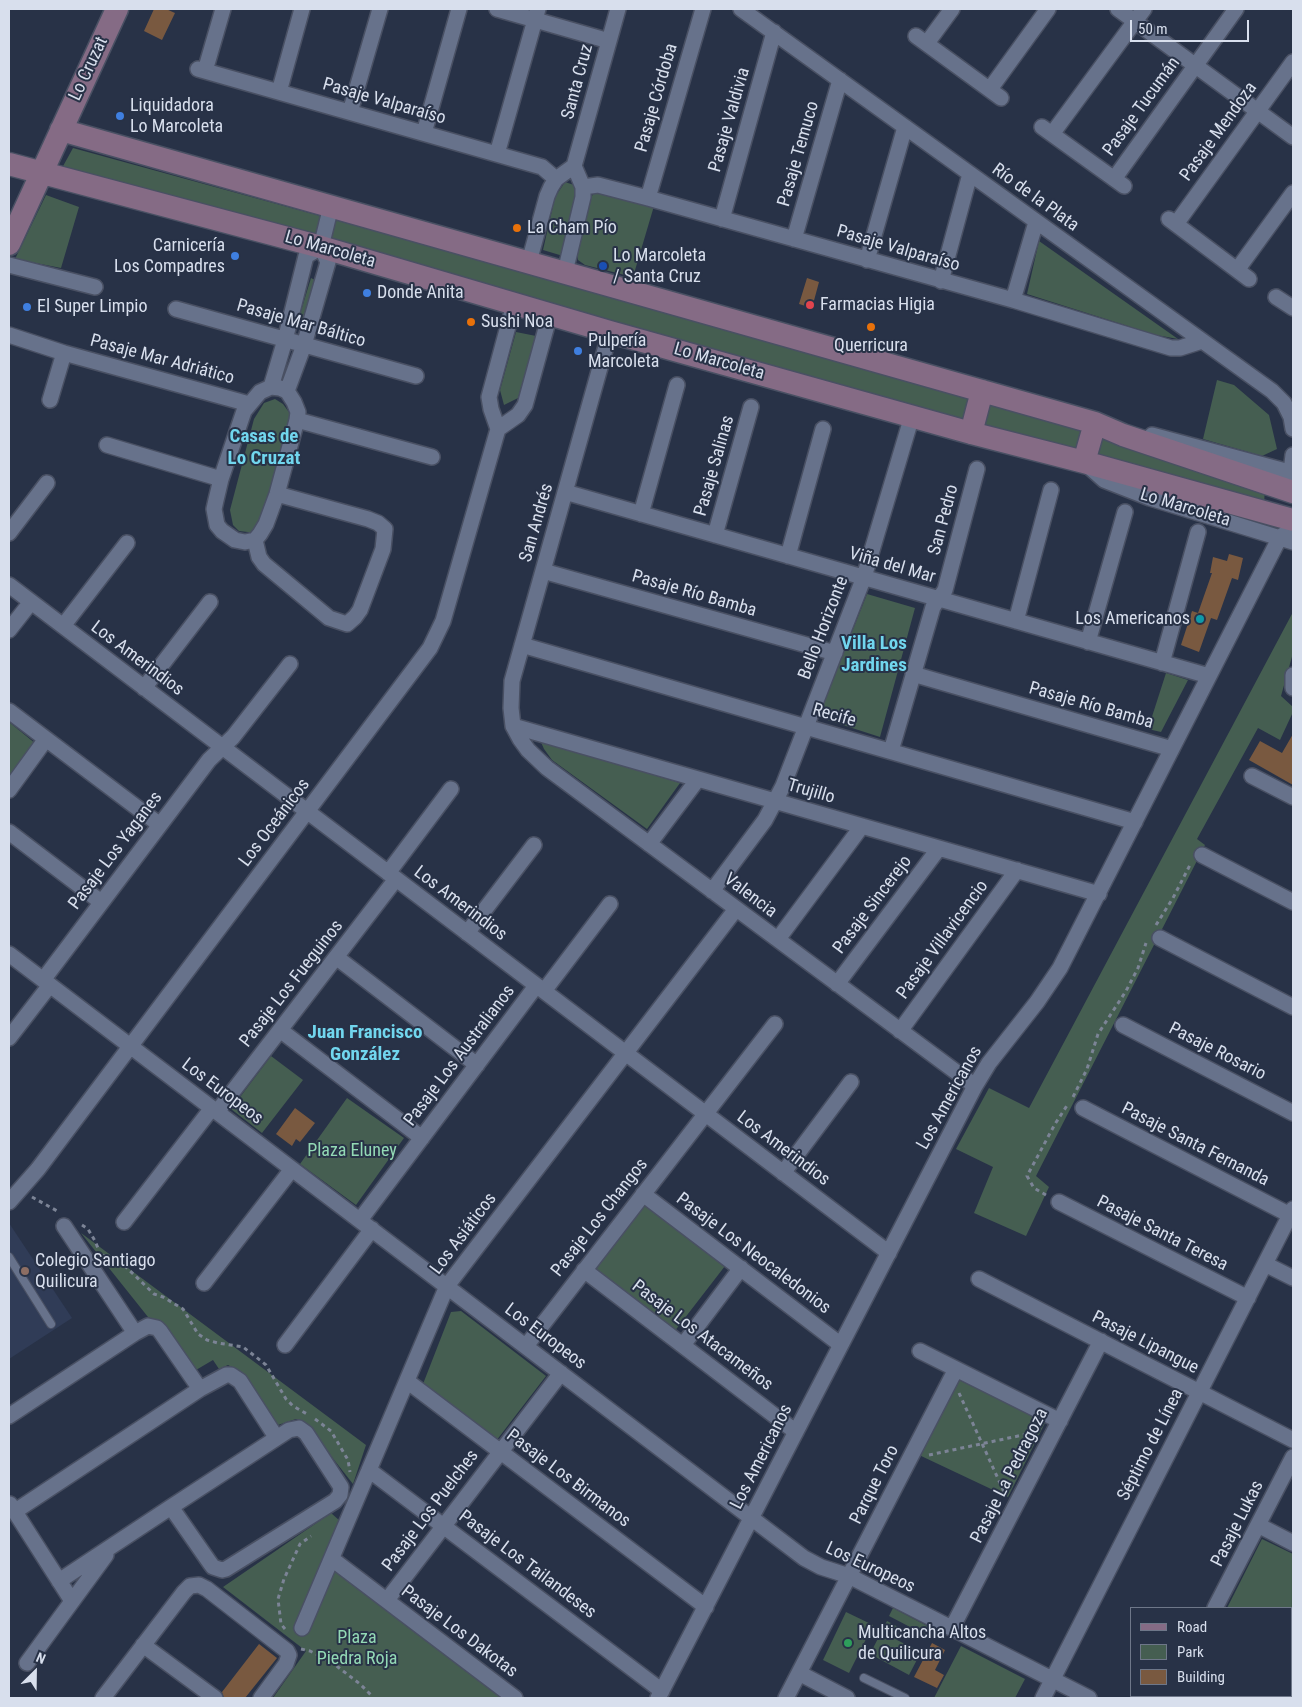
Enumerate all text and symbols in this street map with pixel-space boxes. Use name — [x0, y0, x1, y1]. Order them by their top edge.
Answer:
scale bar — [1132, 10, 1251, 42]
text: 50 m — [1138, 20, 1168, 38]
street label: Lo Cruzat — [65, 34, 113, 104]
street label: Pasaje Córdoba — [631, 41, 683, 155]
street label: Santa Cruz — [558, 42, 598, 122]
street label: Pasaje Tucumán — [1099, 53, 1185, 161]
street label: Pasaje Valdivia — [705, 65, 755, 175]
street label: Pasaje Valparaíso — [320, 74, 448, 130]
street label: Pasaje Mendoza — [1176, 78, 1262, 186]
place label: Liquidadora Lo Marcoleta — [130, 95, 223, 138]
street label: Pasaje Temuco — [774, 99, 824, 209]
marker: Liquidadora Lo Marcoleta — [114, 110, 126, 122]
street label: Río de la Plata — [987, 159, 1083, 237]
place label: La Cham Pío — [527, 217, 617, 239]
street label: Pasaje Valparaíso — [834, 221, 962, 277]
marker: La Cham Pío — [511, 222, 523, 234]
street label: Lo Marcoleta — [282, 227, 378, 273]
place label: Carnicería Los Compadres — [114, 235, 225, 278]
place label: Lo Marcoleta / Santa Cruz — [613, 245, 706, 288]
marker: Carnicería Los Compadres — [229, 250, 241, 262]
marker: Lo Marcoleta / Santa Cruz — [597, 260, 609, 272]
place label: Donde Anita — [377, 282, 464, 304]
marker: Donde Anita — [361, 287, 373, 299]
place label: Farmacias Higia — [820, 294, 935, 316]
street label: Pasaje Mar Báltico — [234, 295, 368, 353]
place label: El Super Limpio — [37, 296, 147, 318]
marker: Farmacias Higia — [804, 299, 816, 311]
marker: El Super Limpio — [21, 301, 33, 313]
place label: Sushi Noa — [481, 311, 553, 333]
marker: Sushi Noa — [465, 316, 477, 328]
marker: Querricura — [865, 321, 877, 333]
street label: Pasaje Mar Adriático — [88, 330, 236, 390]
place label: Pulpería Marcoleta — [588, 330, 659, 372]
place label: Querricura — [834, 335, 908, 357]
street label: Lo Marcoleta — [671, 339, 767, 385]
marker: Pulpería Marcoleta — [572, 345, 584, 357]
street label: Pasaje Salinas — [690, 413, 740, 519]
district label: Casas de Lo Cruzat — [228, 426, 300, 470]
street label: San Andrés — [515, 481, 559, 565]
street label: San Pedro — [924, 482, 964, 558]
street label: Lo Marcoleta — [1137, 484, 1233, 532]
street label: Viña del Mar — [846, 543, 938, 589]
street label: Pasaje Río Bamba — [629, 566, 759, 622]
street label: Bello Horizonte — [794, 573, 854, 683]
place label: Los Americanos — [1075, 608, 1190, 630]
marker: Los Americanos — [1194, 613, 1206, 625]
street label: Los Amerindios — [86, 617, 188, 701]
district label: Villa Los Jardines — [841, 633, 907, 677]
street label: Pasaje Río Bamba — [1026, 678, 1156, 734]
street label: Recife — [810, 700, 858, 732]
street label: Los Oceánicos — [235, 775, 315, 871]
street label: Trujillo — [785, 775, 837, 809]
street label: Pasaje Los Yaganes — [65, 788, 167, 914]
street label: Pasaje Sincerejo — [829, 852, 917, 958]
street label: Los Amerindios — [409, 862, 511, 946]
street label: Valencia — [719, 869, 781, 923]
street label: Pasaje Villavicencio — [893, 876, 993, 1004]
street label: Pasaje Los Fueguinos — [236, 916, 348, 1052]
street label: Pasaje Los Australianos — [400, 981, 520, 1131]
street label: Pasaje Rosario — [1165, 1018, 1269, 1086]
district label: Juan Francisco González — [308, 1022, 422, 1066]
street label: Los Americanos — [913, 1043, 987, 1153]
street label: Los Europeos — [177, 1054, 267, 1130]
street label: Pasaje Santa Fernanda — [1118, 1098, 1272, 1192]
street label: Los Amerindios — [732, 1107, 834, 1191]
park label: Plaza Eluney — [307, 1140, 397, 1162]
street label: Pasaje Los Changos — [547, 1155, 653, 1281]
street label: Los Asiáticos — [426, 1189, 502, 1279]
street label: Pasaje Los Neocaledonios — [671, 1189, 835, 1319]
street label: Pasaje Santa Teresa — [1093, 1192, 1231, 1276]
place label: Colegio Santiago Quilicura — [35, 1250, 156, 1292]
marker: Colegio Santiago Quilicura — [19, 1265, 31, 1277]
street label: Pasaje Los Atacameños — [627, 1276, 777, 1396]
street label: Los Europeos — [500, 1299, 590, 1375]
street label: Pasaje Lipangue — [1088, 1307, 1202, 1379]
street label: Séptimo de Línea — [1113, 1385, 1189, 1505]
street label: Los Americanos — [726, 1401, 798, 1513]
street label: Pasaje La Pedragoza — [967, 1405, 1053, 1547]
street label: Pasaje Los Birmanos — [502, 1425, 634, 1533]
street label: Parque Toro — [846, 1442, 904, 1528]
street label: Pasaje Los Puelches — [378, 1446, 484, 1576]
street label: Pasaje Lukas — [1207, 1477, 1269, 1571]
street label: Pasaje Los Tailandeses — [454, 1506, 600, 1624]
street label: Los Europeos — [822, 1538, 918, 1598]
street label: Pasaje Los Dakotas — [397, 1581, 521, 1683]
legend — [1130, 1607, 1292, 1697]
text: Road — [1177, 1618, 1207, 1636]
place label: Multicancha Altos de Quilicura — [858, 1622, 986, 1665]
park label: Plaza Piedra Roja — [317, 1627, 397, 1670]
marker: Multicancha Altos de Quilicura — [842, 1637, 854, 1649]
text: Park — [1177, 1643, 1204, 1661]
north arrow — [10, 1647, 60, 1697]
text: N — [34, 1649, 48, 1667]
text: Building — [1177, 1668, 1225, 1686]

